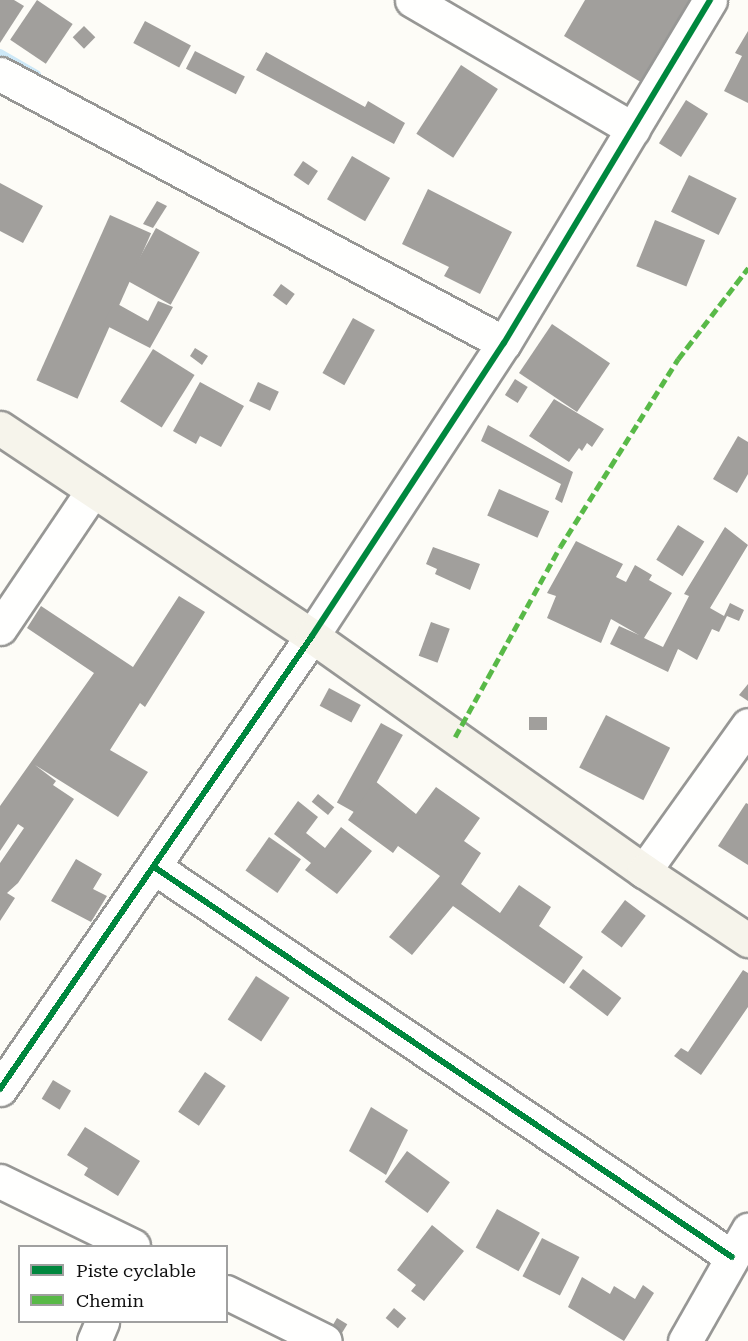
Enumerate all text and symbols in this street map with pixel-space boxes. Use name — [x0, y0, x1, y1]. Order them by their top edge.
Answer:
legend — [18, 1245, 228, 1323]
text: Piste cyclable — [76, 1260, 196, 1281]
text: Chemin — [76, 1290, 144, 1311]

